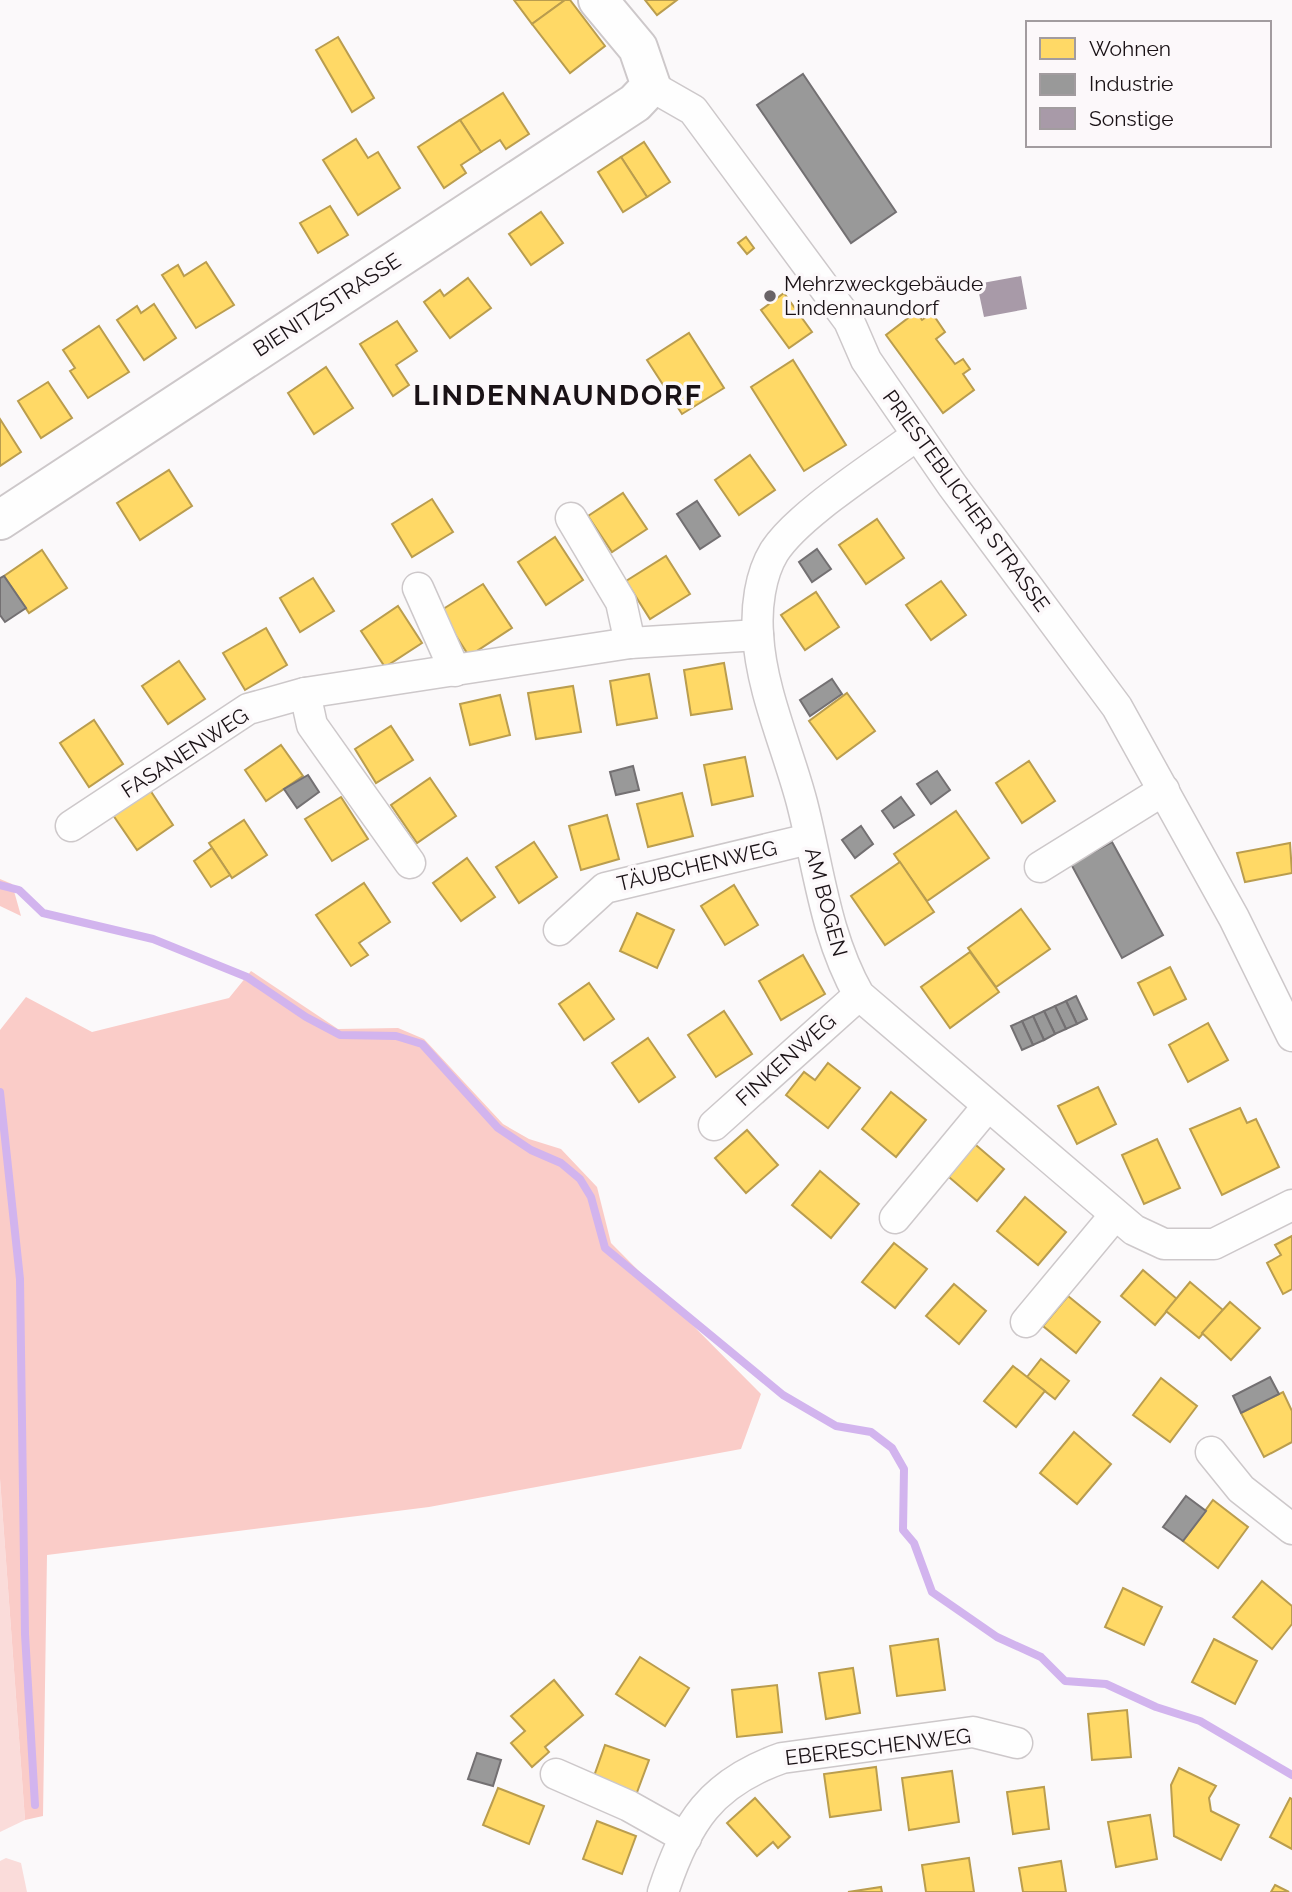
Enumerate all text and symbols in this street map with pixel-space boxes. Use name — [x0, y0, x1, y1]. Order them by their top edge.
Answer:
legend — [1026, 21, 1271, 147]
text: Wohnen — [1089, 36, 1171, 61]
text: Industrie — [1089, 71, 1173, 96]
text: Sonstige — [1089, 106, 1174, 131]
street label: BIENITZSTRASSE — [248, 248, 405, 362]
place label: Mehrzweckgebäude Lindennaundorf — [784, 271, 983, 320]
marker: Mehrzweckgebäude Lindennaundorf — [762, 288, 778, 304]
district label: LINDENNAUNDORF — [413, 379, 703, 412]
street label: PRIESTEBLICHER STRASSE — [878, 385, 1055, 616]
street label: FASANENWEG — [117, 702, 253, 803]
street label: TÄUBCHENWEG — [615, 835, 779, 896]
street label: AM BOGEN — [800, 845, 853, 959]
street label: FINKENWEG — [731, 1008, 841, 1111]
street label: EBERESCHENWEG — [784, 1723, 972, 1770]

